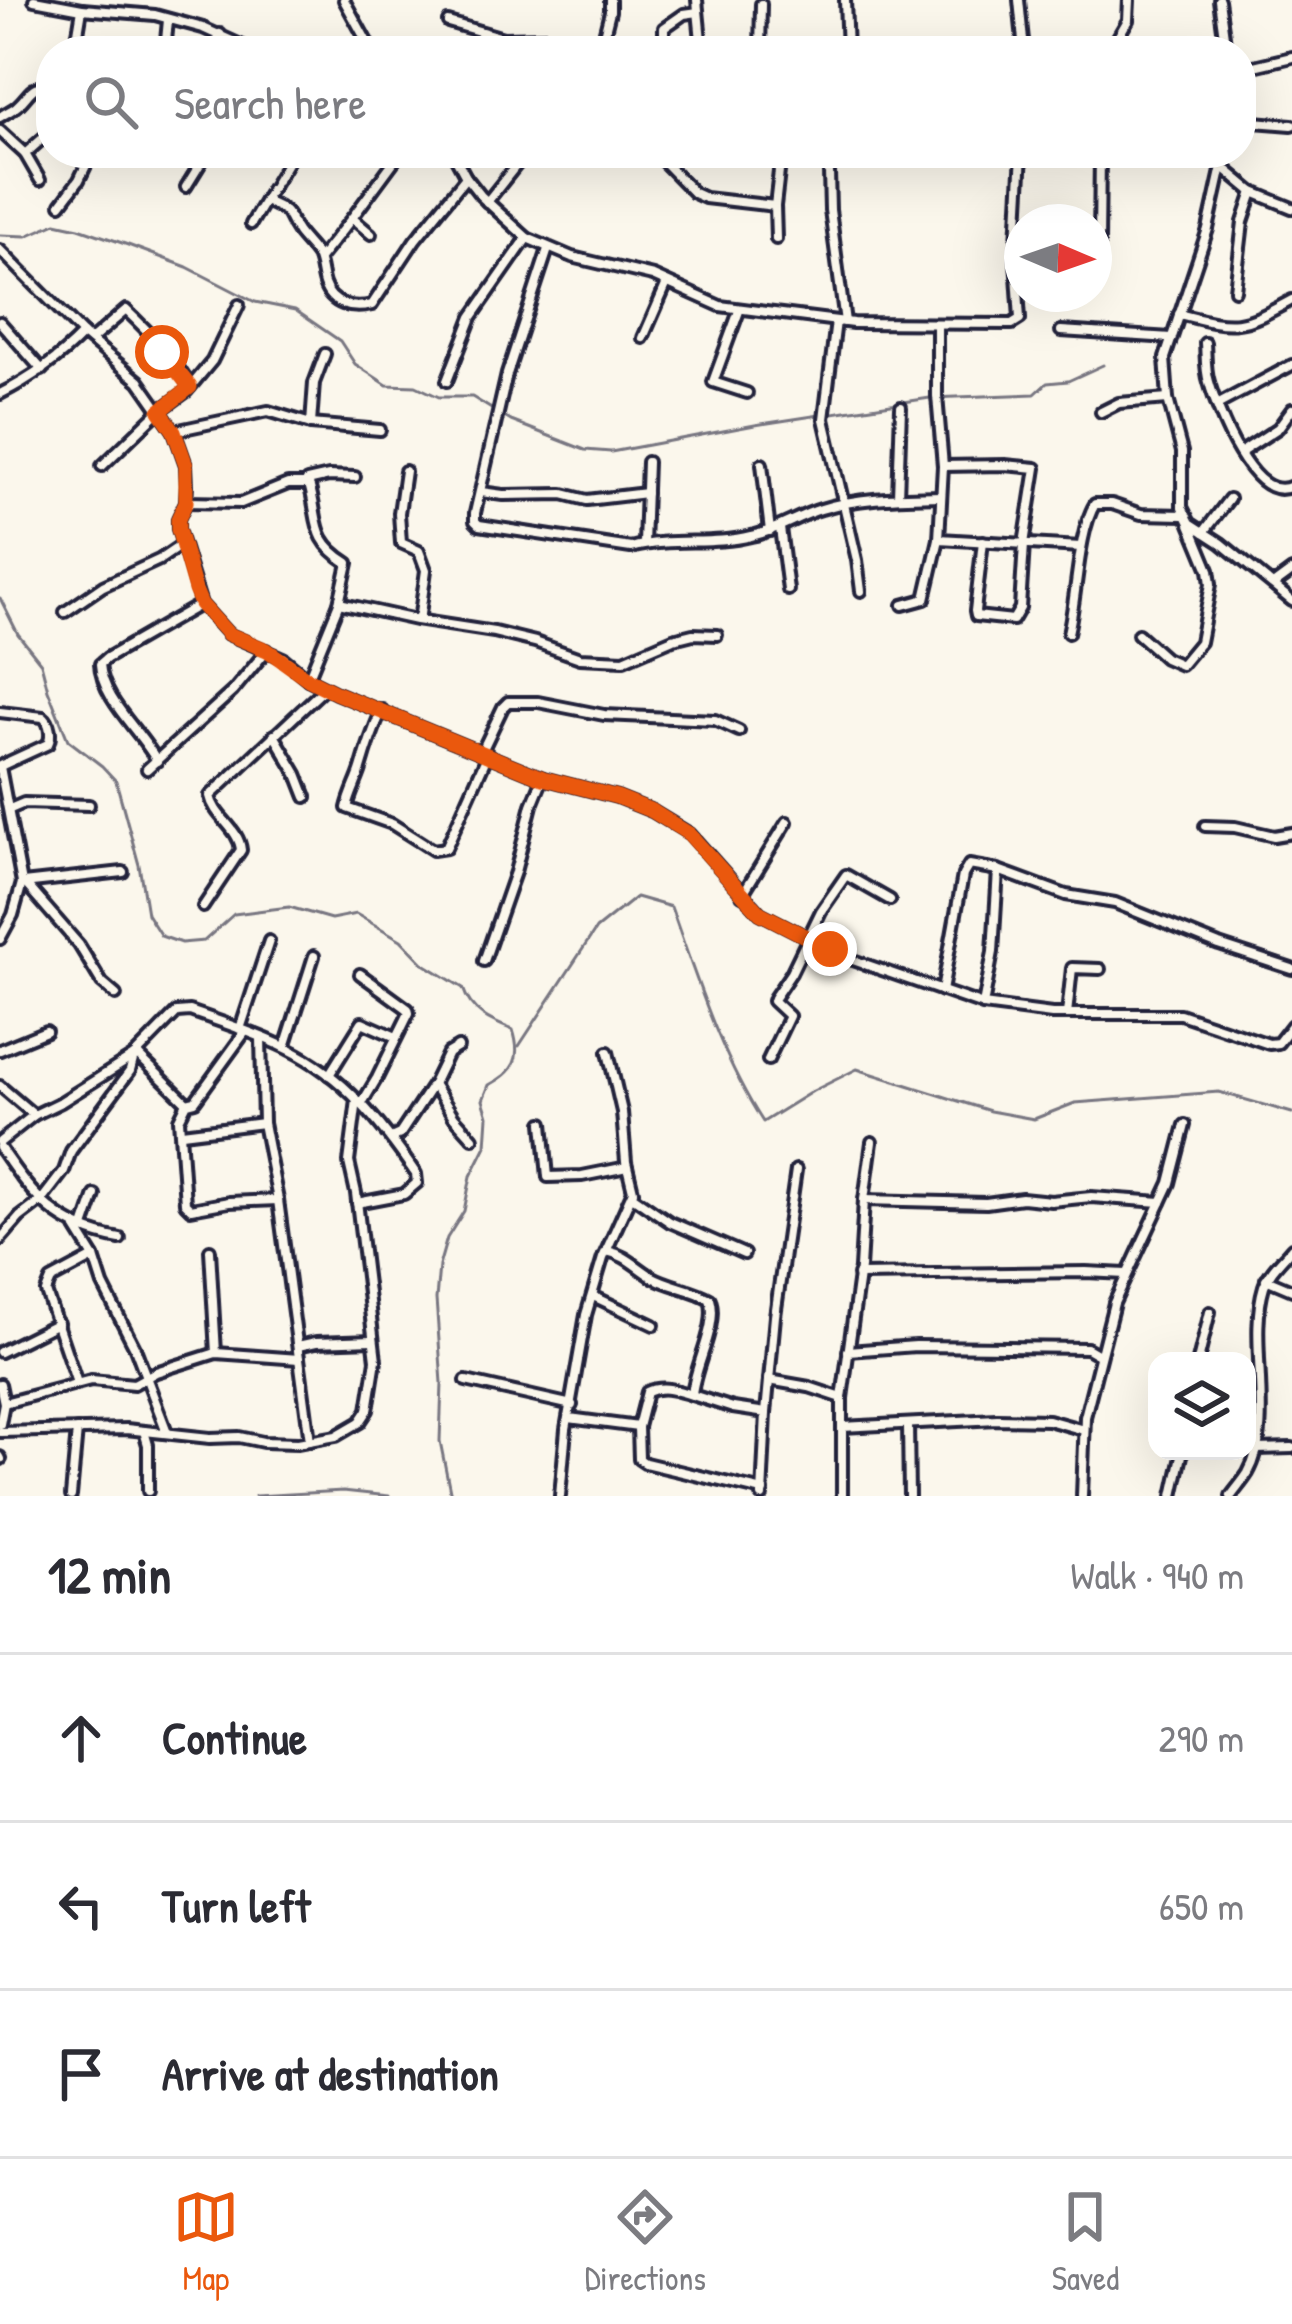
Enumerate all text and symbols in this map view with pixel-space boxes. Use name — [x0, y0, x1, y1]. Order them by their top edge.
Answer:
search box — [36, 36, 1256, 168]
icon: search — [78, 69, 144, 135]
text: Search here — [174, 72, 366, 133]
north arrow — [1004, 204, 1112, 312]
route start — [135, 325, 189, 379]
route end — [803, 922, 857, 976]
map controls — [1148, 1352, 1256, 1460]
button: layers — [1148, 1352, 1256, 1460]
text: 12 min — [48, 1540, 171, 1609]
text: Walk · 940 m — [1070, 1548, 1244, 1601]
icon: ahead — [48, 1705, 114, 1771]
text: Continue — [162, 1707, 307, 1768]
text: 290 m — [1158, 1711, 1244, 1764]
icon: left — [48, 1873, 114, 1939]
text: Turn left — [162, 1875, 311, 1936]
text: 650 m — [1159, 1879, 1244, 1932]
icon: arrive — [48, 2041, 114, 2107]
text: Arrive at destination — [162, 2043, 499, 2104]
tab: Map — [173, 2184, 239, 2300]
tab: Directions — [585, 2184, 706, 2300]
tab: Saved — [1052, 2184, 1119, 2300]

